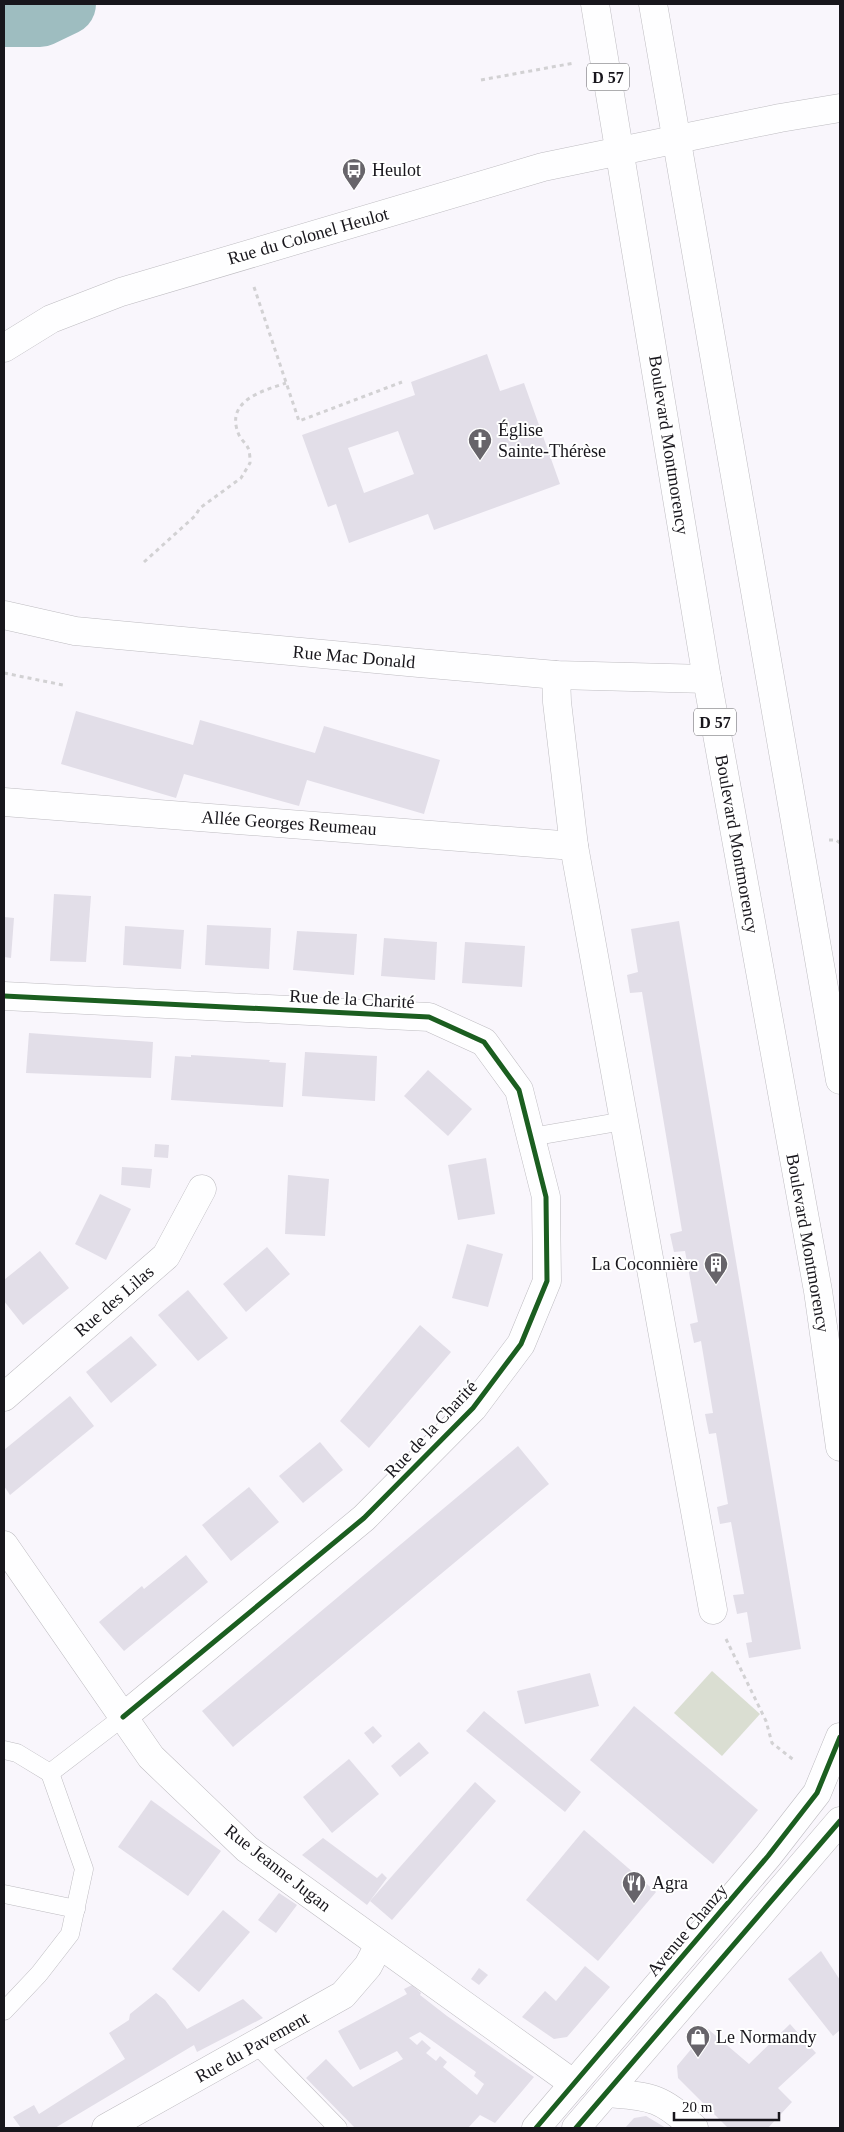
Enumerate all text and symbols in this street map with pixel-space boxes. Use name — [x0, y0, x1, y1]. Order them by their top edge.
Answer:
road number: D 57 — [587, 64, 629, 90]
bus stop icon: Heulot — [341, 157, 367, 191]
place label: Heulot — [372, 160, 421, 180]
street label: Rue du Colonel Heulot — [225, 203, 391, 269]
street label: Boulevard Montmorency — [645, 354, 693, 536]
place label: Église Sainte-Thérèse — [498, 419, 606, 461]
church icon: Église Sainte-Thérèse — [467, 427, 493, 461]
street label: Rue Mac Donald — [292, 642, 416, 672]
road number: D 57 — [694, 709, 736, 736]
street label: Boulevard Montmorency — [711, 753, 763, 935]
street label: Allée Georges Reumeau — [201, 807, 377, 839]
street label: Rue de la Charité — [289, 986, 415, 1012]
street label: Boulevard Montmorency — [782, 1152, 834, 1334]
building icon: La Coconnière — [703, 1251, 729, 1285]
place label: La Coconnière — [592, 1254, 698, 1274]
street label: Rue des Lilas — [70, 1261, 158, 1341]
street label: Rue de la Charité — [381, 1376, 481, 1482]
street label: Rue Jeanne Jugan — [221, 1820, 335, 1916]
restaurant icon: Agra — [621, 1870, 647, 1904]
place label: Agra — [652, 1873, 688, 1893]
street label: Avenue Chanzy — [643, 1880, 731, 1980]
street label: Rue du Pavement — [192, 2007, 312, 2087]
shop icon: Le Normandy — [685, 2024, 711, 2058]
place label: Le Normandy — [716, 2027, 816, 2047]
scale bar — [674, 2090, 779, 2122]
text: 20 m — [682, 2099, 713, 2115]

